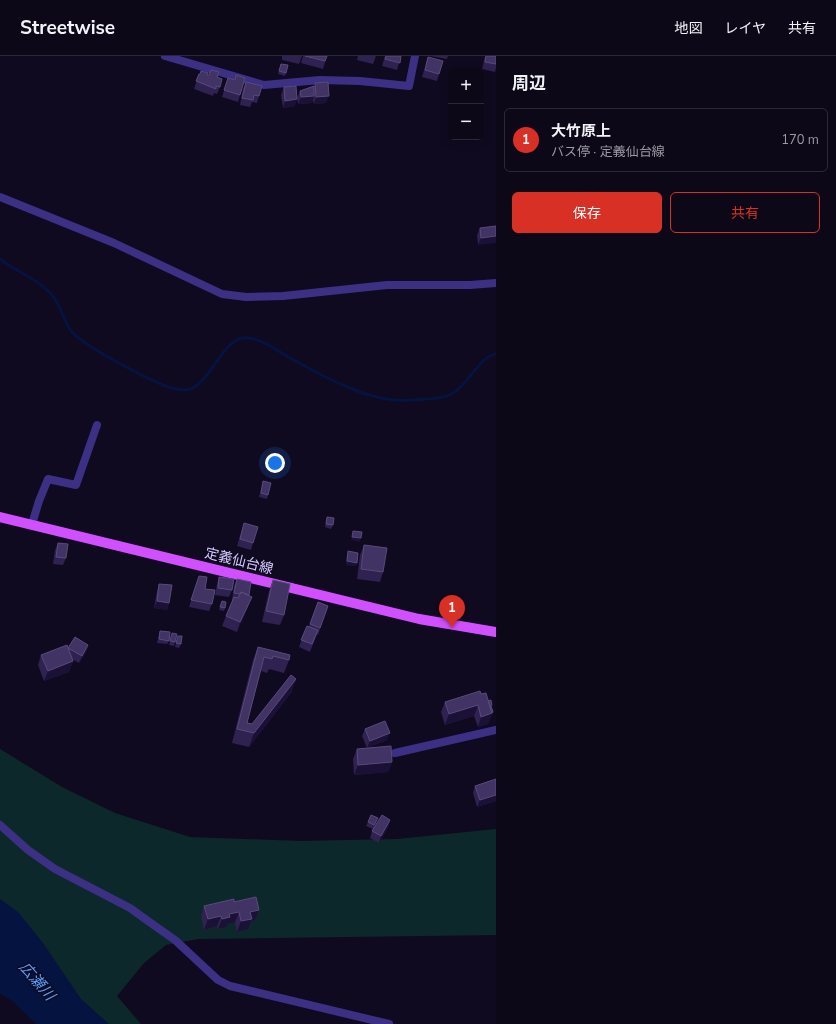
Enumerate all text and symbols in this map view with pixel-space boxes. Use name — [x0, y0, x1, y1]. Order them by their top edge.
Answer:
text: Streetwise — [20, 15, 115, 41]
text: 地図 — [674, 19, 702, 38]
text: レイヤ — [724, 19, 766, 38]
text: 共有 — [788, 19, 816, 38]
map controls — [448, 68, 484, 140]
button: + — [448, 68, 484, 104]
text: 周辺 — [512, 72, 546, 95]
button: − — [448, 104, 484, 140]
text: 大竹原上 — [551, 121, 611, 141]
text: 1 — [522, 131, 530, 149]
text: 170 m — [781, 131, 819, 149]
text: バス停 · 定義仙台線 — [551, 143, 665, 161]
button: 保存 — [512, 192, 662, 233]
button: 共有 — [670, 192, 820, 233]
your location — [265, 453, 285, 473]
street label: 定義仙台線 — [203, 543, 275, 579]
pin: 1 — [439, 595, 465, 628]
water label: 広瀬川 — [15, 957, 61, 1006]

